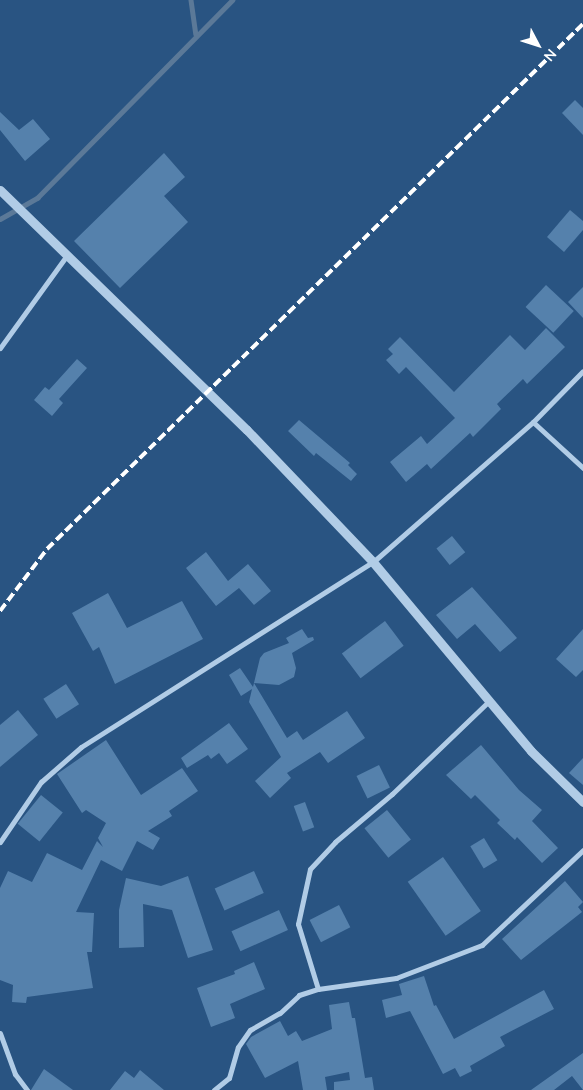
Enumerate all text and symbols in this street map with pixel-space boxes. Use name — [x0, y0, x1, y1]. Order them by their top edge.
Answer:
north arrow — [513, 20, 563, 70]
text: N — [539, 45, 561, 65]

